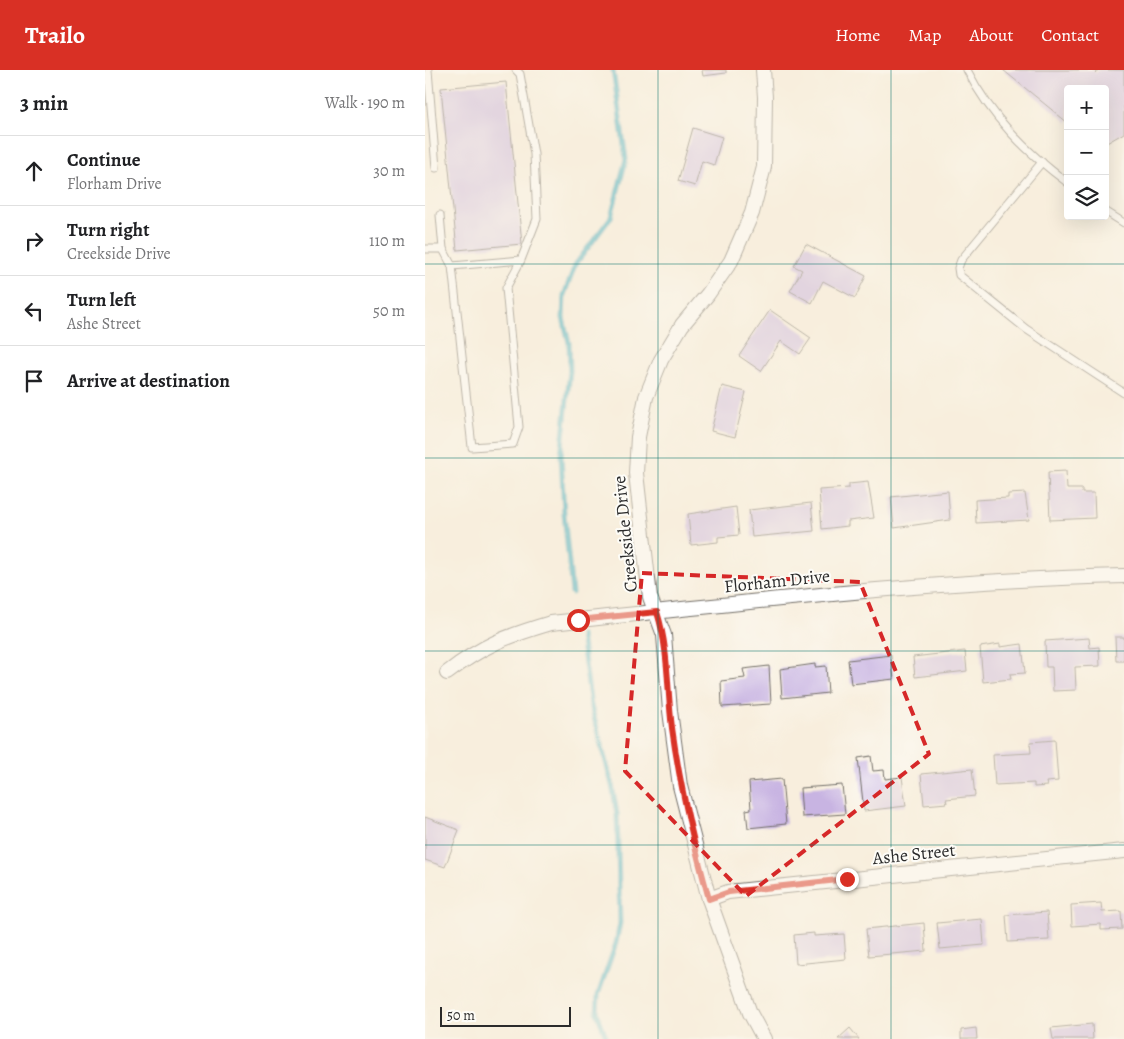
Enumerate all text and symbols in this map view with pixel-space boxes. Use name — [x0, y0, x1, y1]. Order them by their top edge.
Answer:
text: Trailo — [25, 19, 85, 51]
text: Home — [835, 23, 880, 47]
text: Map — [908, 23, 941, 47]
text: About — [969, 23, 1013, 47]
text: Contact — [1041, 23, 1099, 47]
map controls — [1064, 85, 1109, 220]
button: + — [1064, 85, 1109, 130]
text: 3 min — [20, 89, 68, 117]
text: Walk · 190 m — [325, 92, 405, 114]
button: − — [1064, 130, 1109, 175]
text: Continue — [67, 147, 141, 173]
icon: ahead — [20, 157, 48, 185]
text: 30 m — [373, 160, 405, 182]
text: Florham Drive — [67, 173, 162, 195]
button: layers — [1064, 175, 1109, 220]
text: Turn right — [67, 217, 149, 243]
icon: right — [20, 227, 48, 255]
text: 110 m — [369, 230, 405, 252]
text: Creekside Drive — [67, 243, 171, 265]
text: Turn left — [67, 287, 136, 313]
icon: left — [20, 297, 48, 325]
text: 50 m — [373, 300, 405, 322]
text: Ashe Street — [67, 313, 141, 335]
icon: arrive — [20, 367, 48, 395]
text: Arrive at destination — [67, 368, 230, 394]
street label: Creekside Drive — [607, 475, 643, 593]
street label: Florham Drive — [723, 564, 831, 598]
route start — [567, 609, 590, 632]
street label: Ashe Street — [870, 838, 957, 870]
route end — [836, 868, 859, 891]
scale bar — [440, 1004, 571, 1027]
text: 50 m — [447, 1006, 475, 1025]

